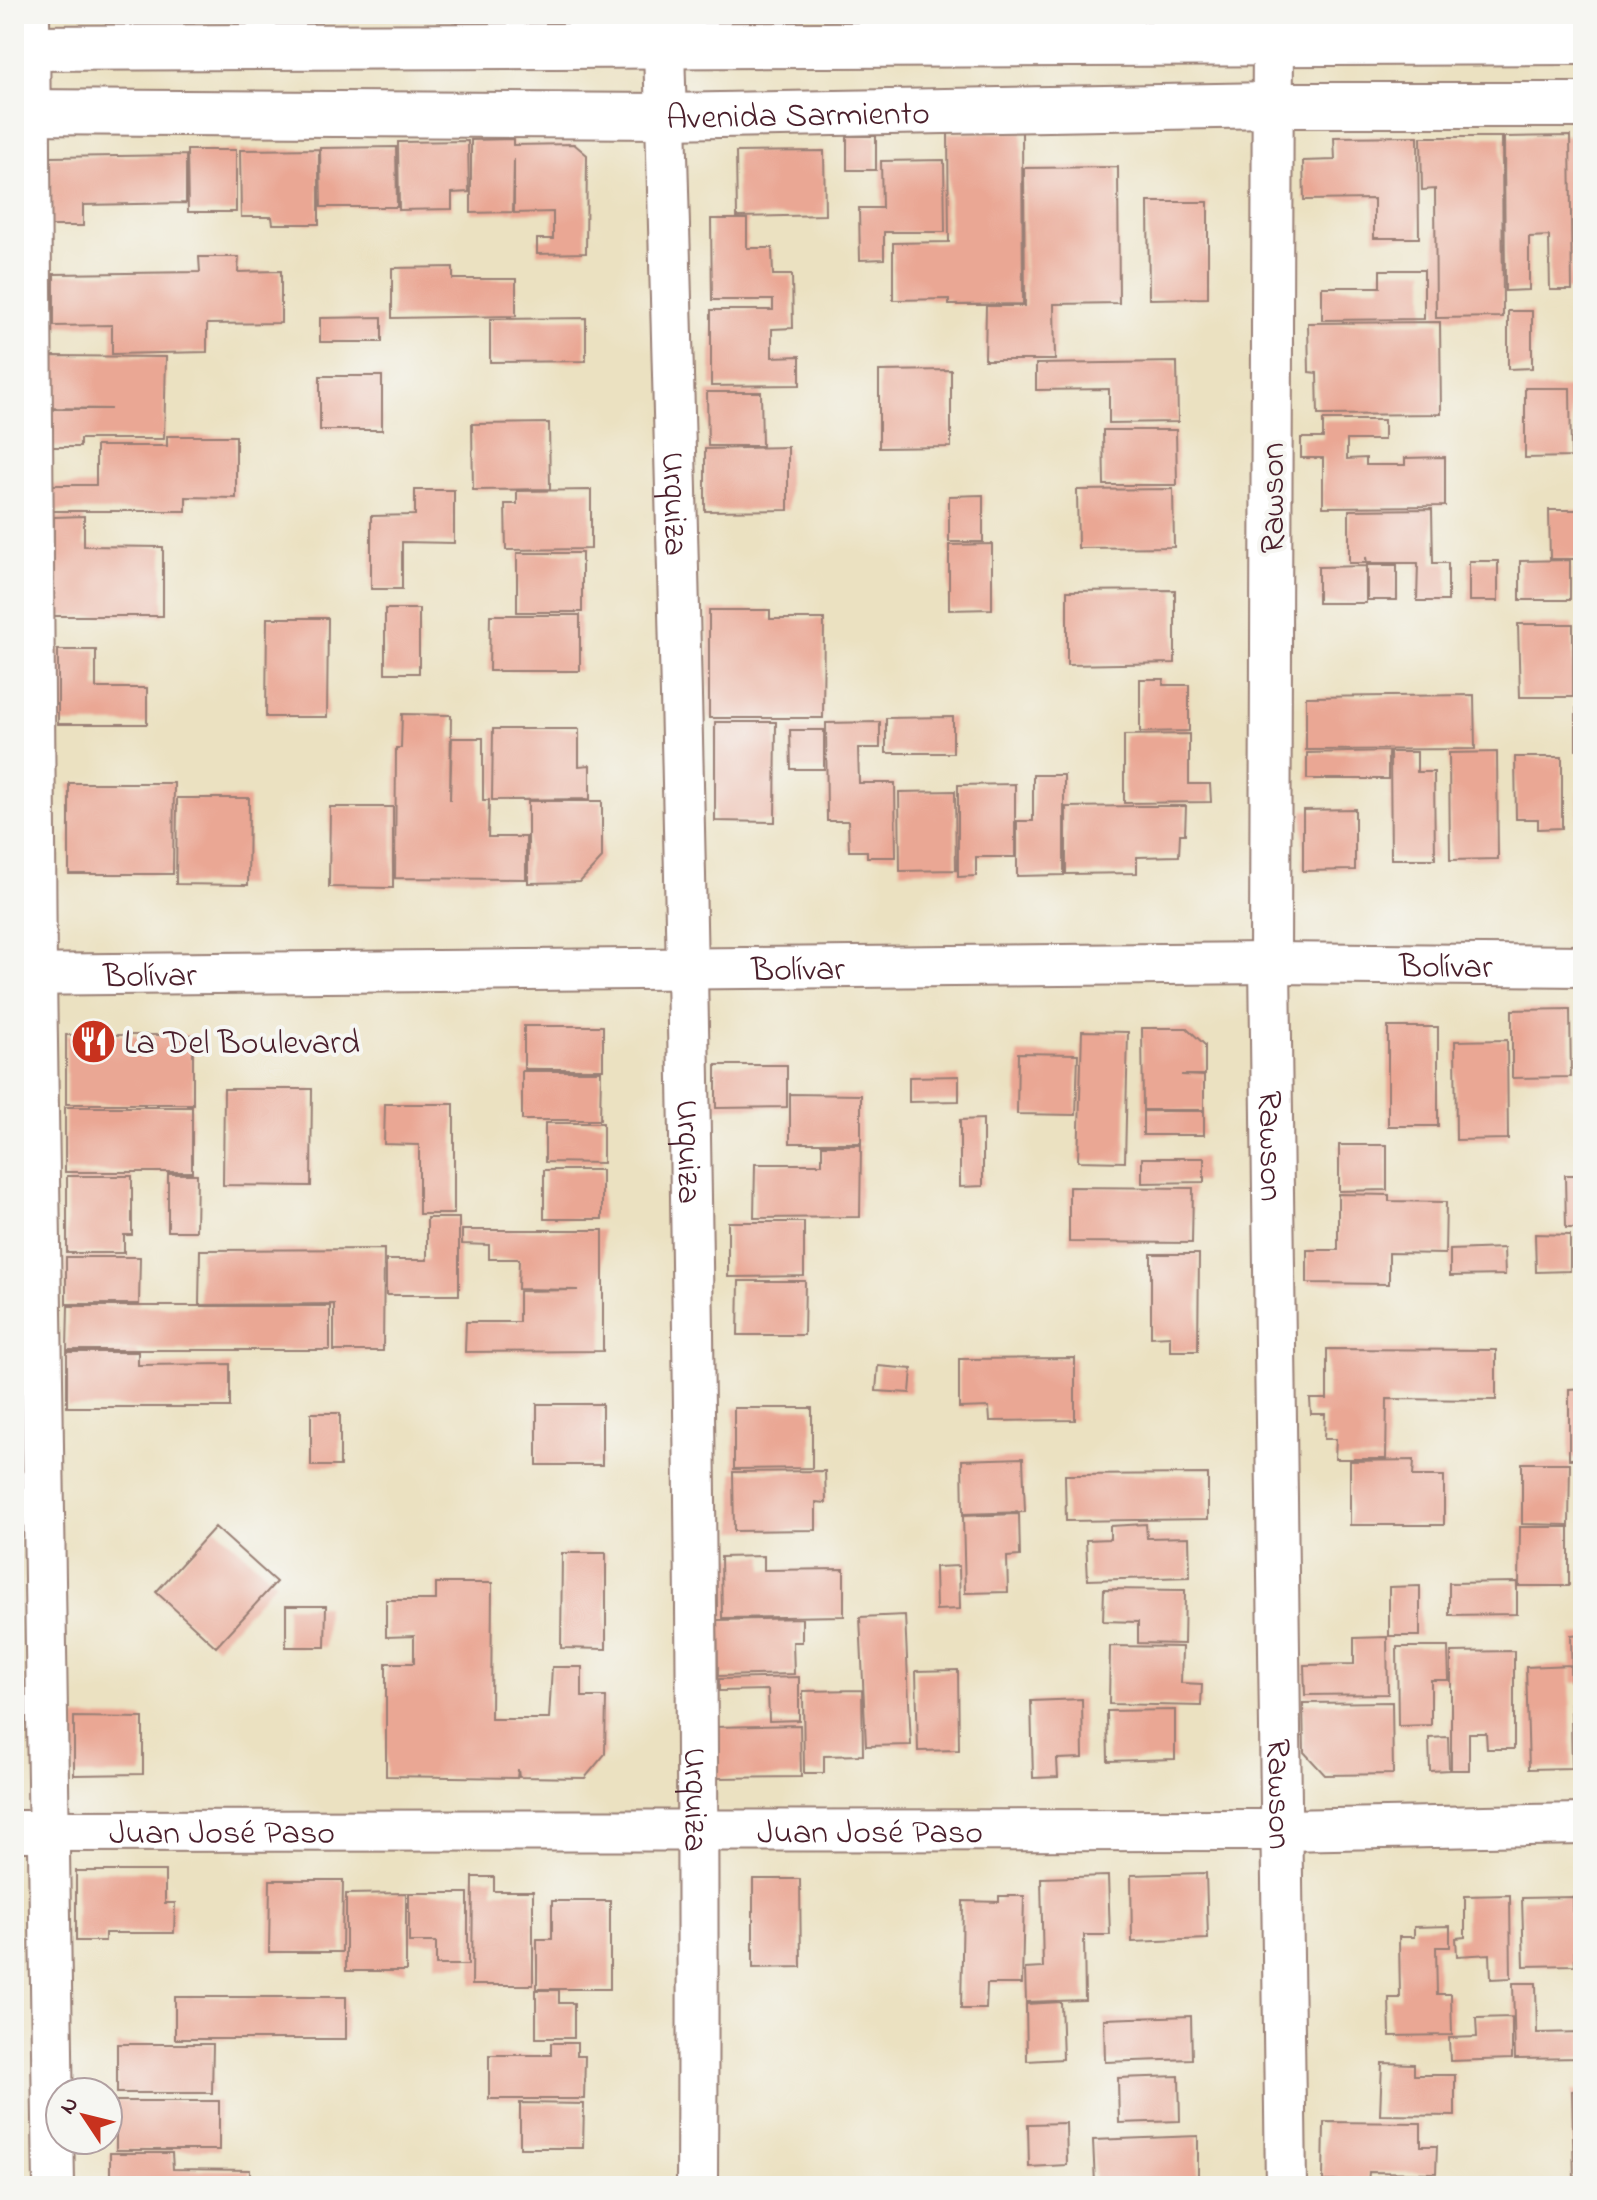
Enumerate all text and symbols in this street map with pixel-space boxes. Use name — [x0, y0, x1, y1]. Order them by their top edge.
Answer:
street label: Avenida Sarmiento — [666, 90, 930, 145]
street label: Rawson — [1250, 442, 1300, 554]
street label: Urquiza — [646, 451, 699, 557]
street label: Bolívar — [1398, 943, 1493, 994]
street label: Bolívar — [750, 946, 845, 997]
street label: Bolívar — [102, 952, 197, 1003]
restaurant icon: La Del Boulevard — [69, 1017, 117, 1065]
place label: La Del Boulevard — [124, 1020, 360, 1070]
street label: Rawson — [1243, 1090, 1294, 1202]
street label: Urquiza — [660, 1099, 712, 1204]
street label: Rawson — [1251, 1738, 1303, 1850]
street label: Urquiza — [668, 1747, 718, 1852]
street label: Juan José Paso — [757, 1809, 983, 1859]
street label: Juan José Paso — [109, 1810, 335, 1860]
north arrow — [44, 2076, 124, 2156]
text: N — [53, 2091, 87, 2122]

